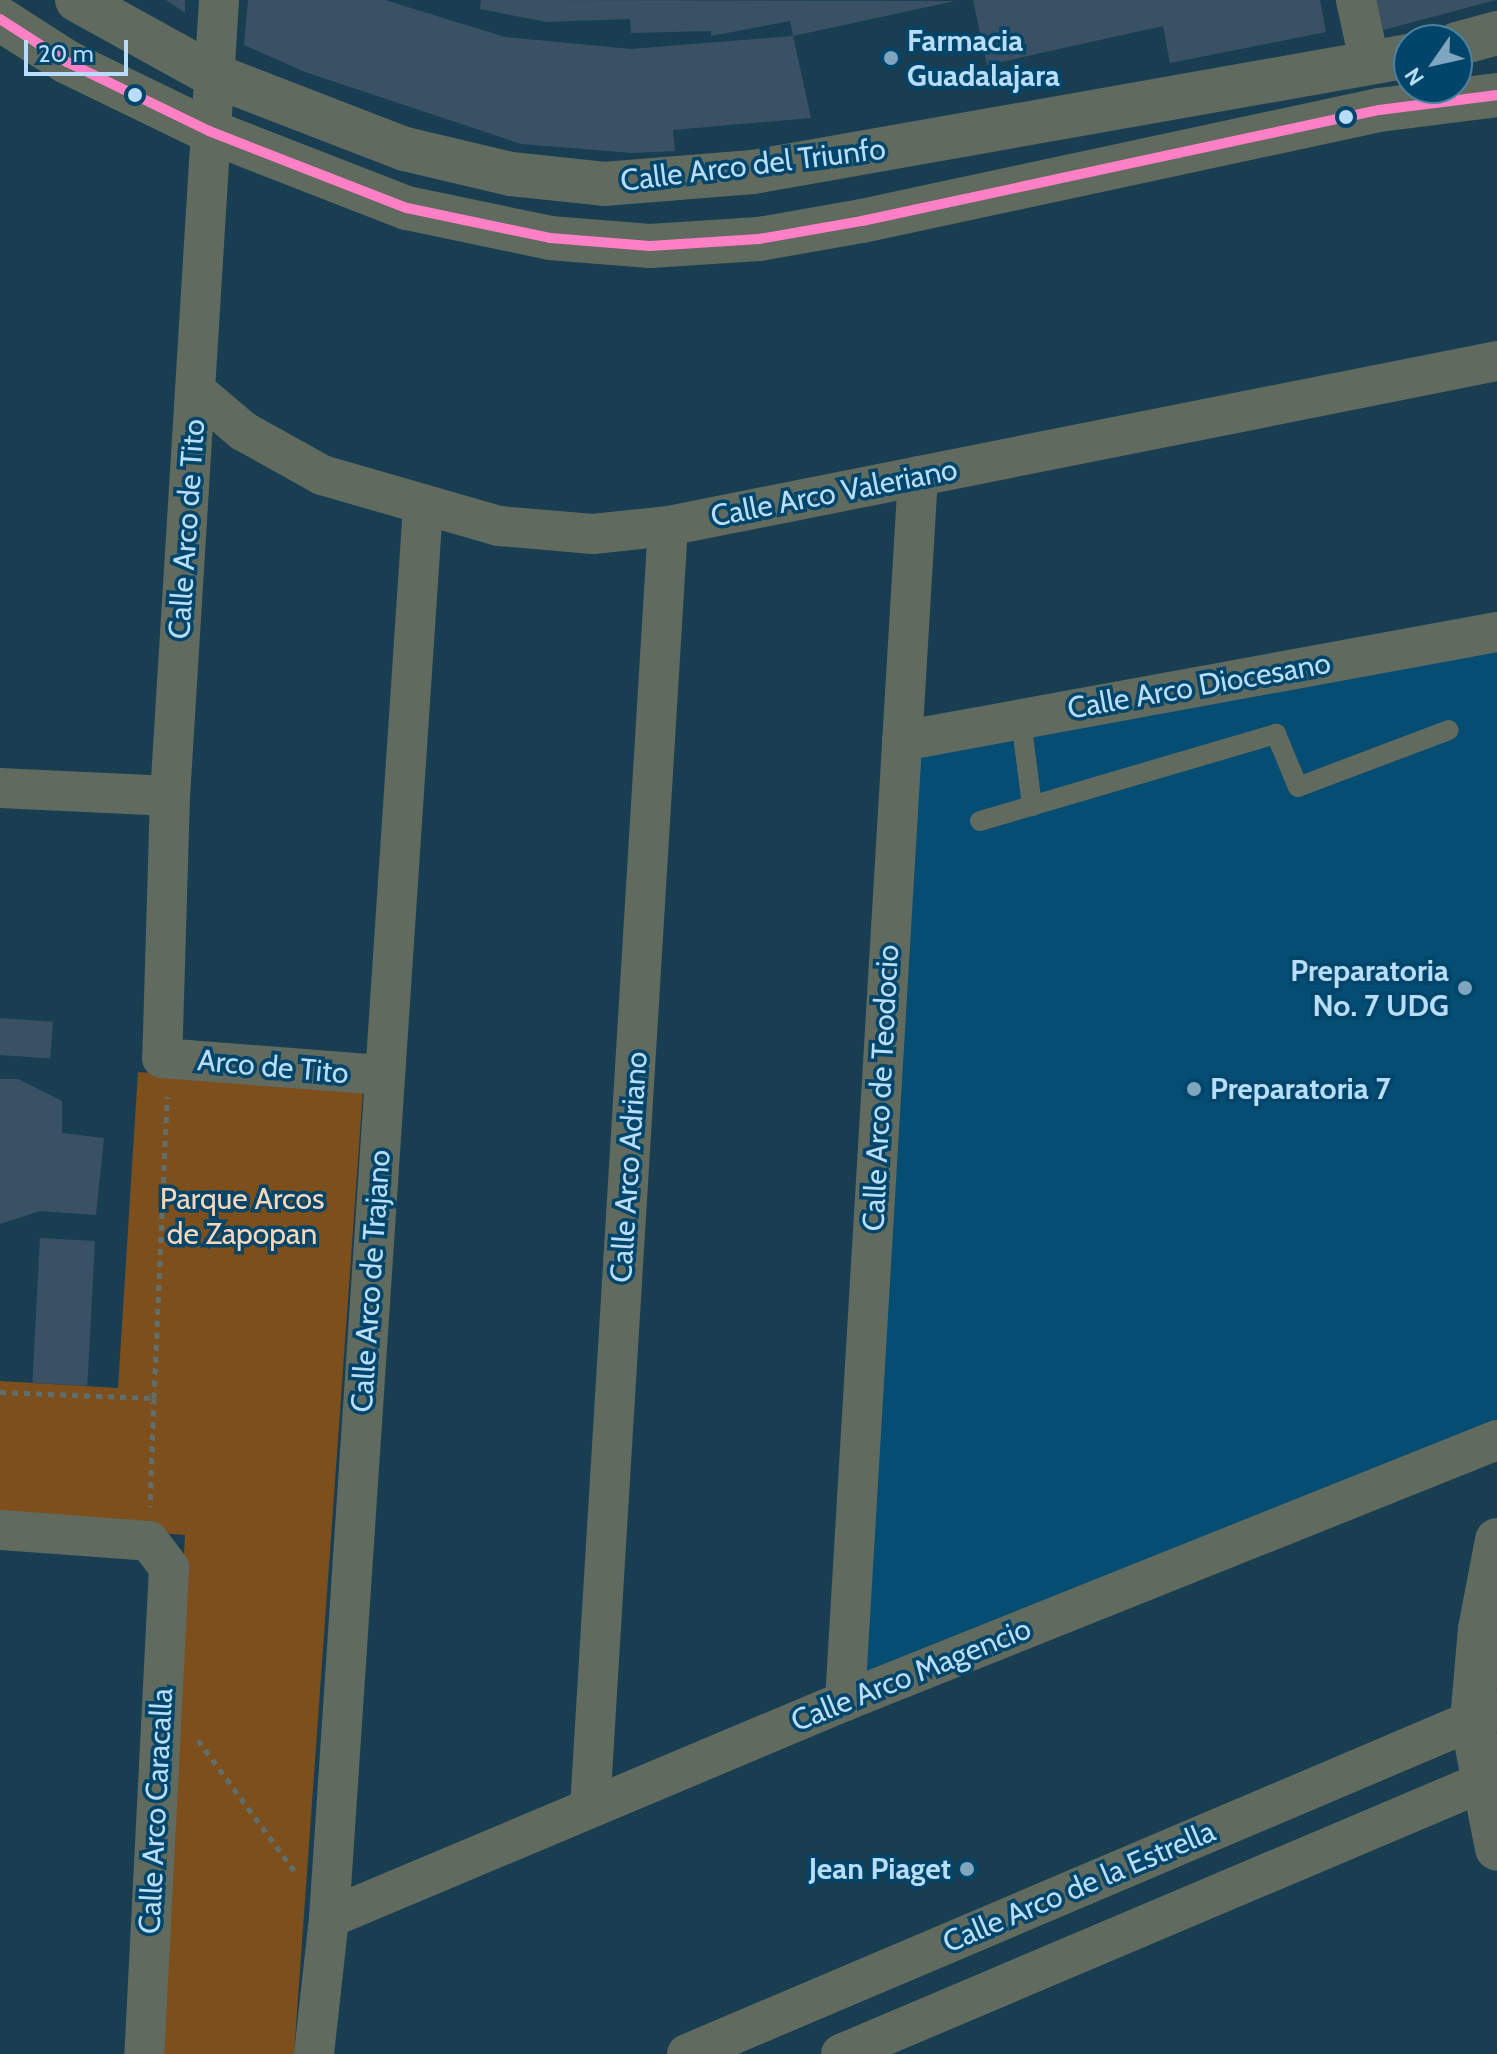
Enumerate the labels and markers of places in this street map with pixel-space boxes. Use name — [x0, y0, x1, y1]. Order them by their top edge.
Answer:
place label: Farmacia Guadalajara — [907, 23, 1060, 94]
marker: Farmacia Guadalajara — [882, 49, 900, 67]
unlabelled marker — [127, 87, 143, 103]
unlabelled marker — [1338, 109, 1354, 125]
place label: Preparatoria No. 7 UDG — [1290, 953, 1449, 1024]
marker: Preparatoria No. 7 UDG — [1456, 979, 1474, 997]
place label: Preparatoria 7 — [1210, 1071, 1391, 1107]
marker: Preparatoria 7 — [1185, 1080, 1203, 1098]
place label: Jean Piaget — [809, 1851, 951, 1887]
marker: Jean Piaget — [958, 1860, 976, 1878]

